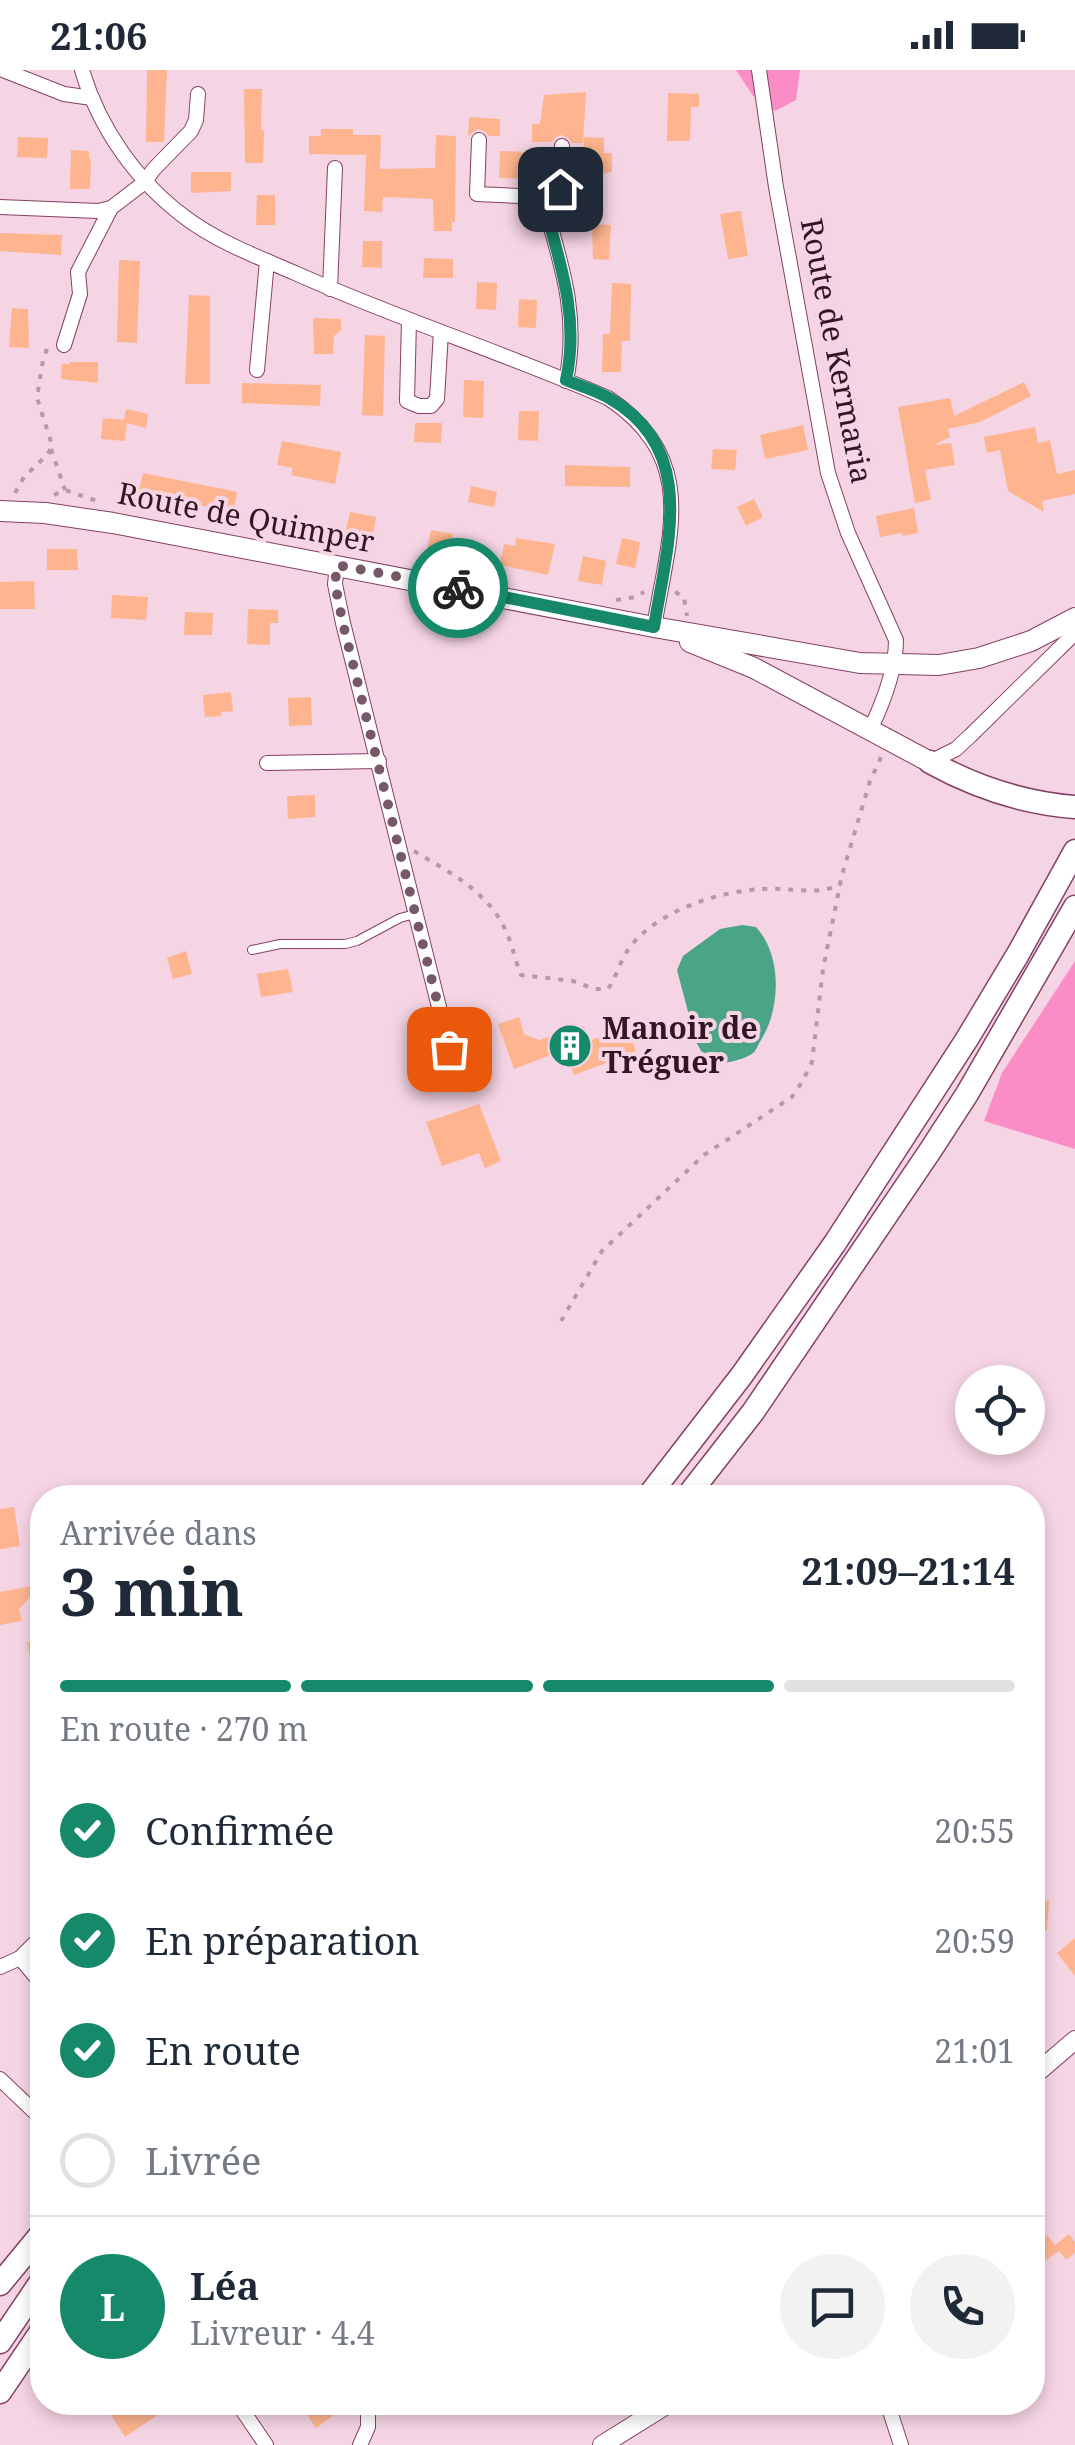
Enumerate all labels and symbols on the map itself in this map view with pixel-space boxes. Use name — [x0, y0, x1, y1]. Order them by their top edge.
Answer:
pin — [518, 147, 603, 232]
street label: Route de Kermaria — [792, 215, 883, 487]
street label: Route de Quimper — [114, 472, 378, 562]
courier — [408, 538, 508, 638]
pin — [407, 1007, 492, 1092]
place label: Manoir de Tréguer — [602, 1007, 758, 1082]
building icon: Manoir de Tréguer — [547, 1023, 593, 1069]

